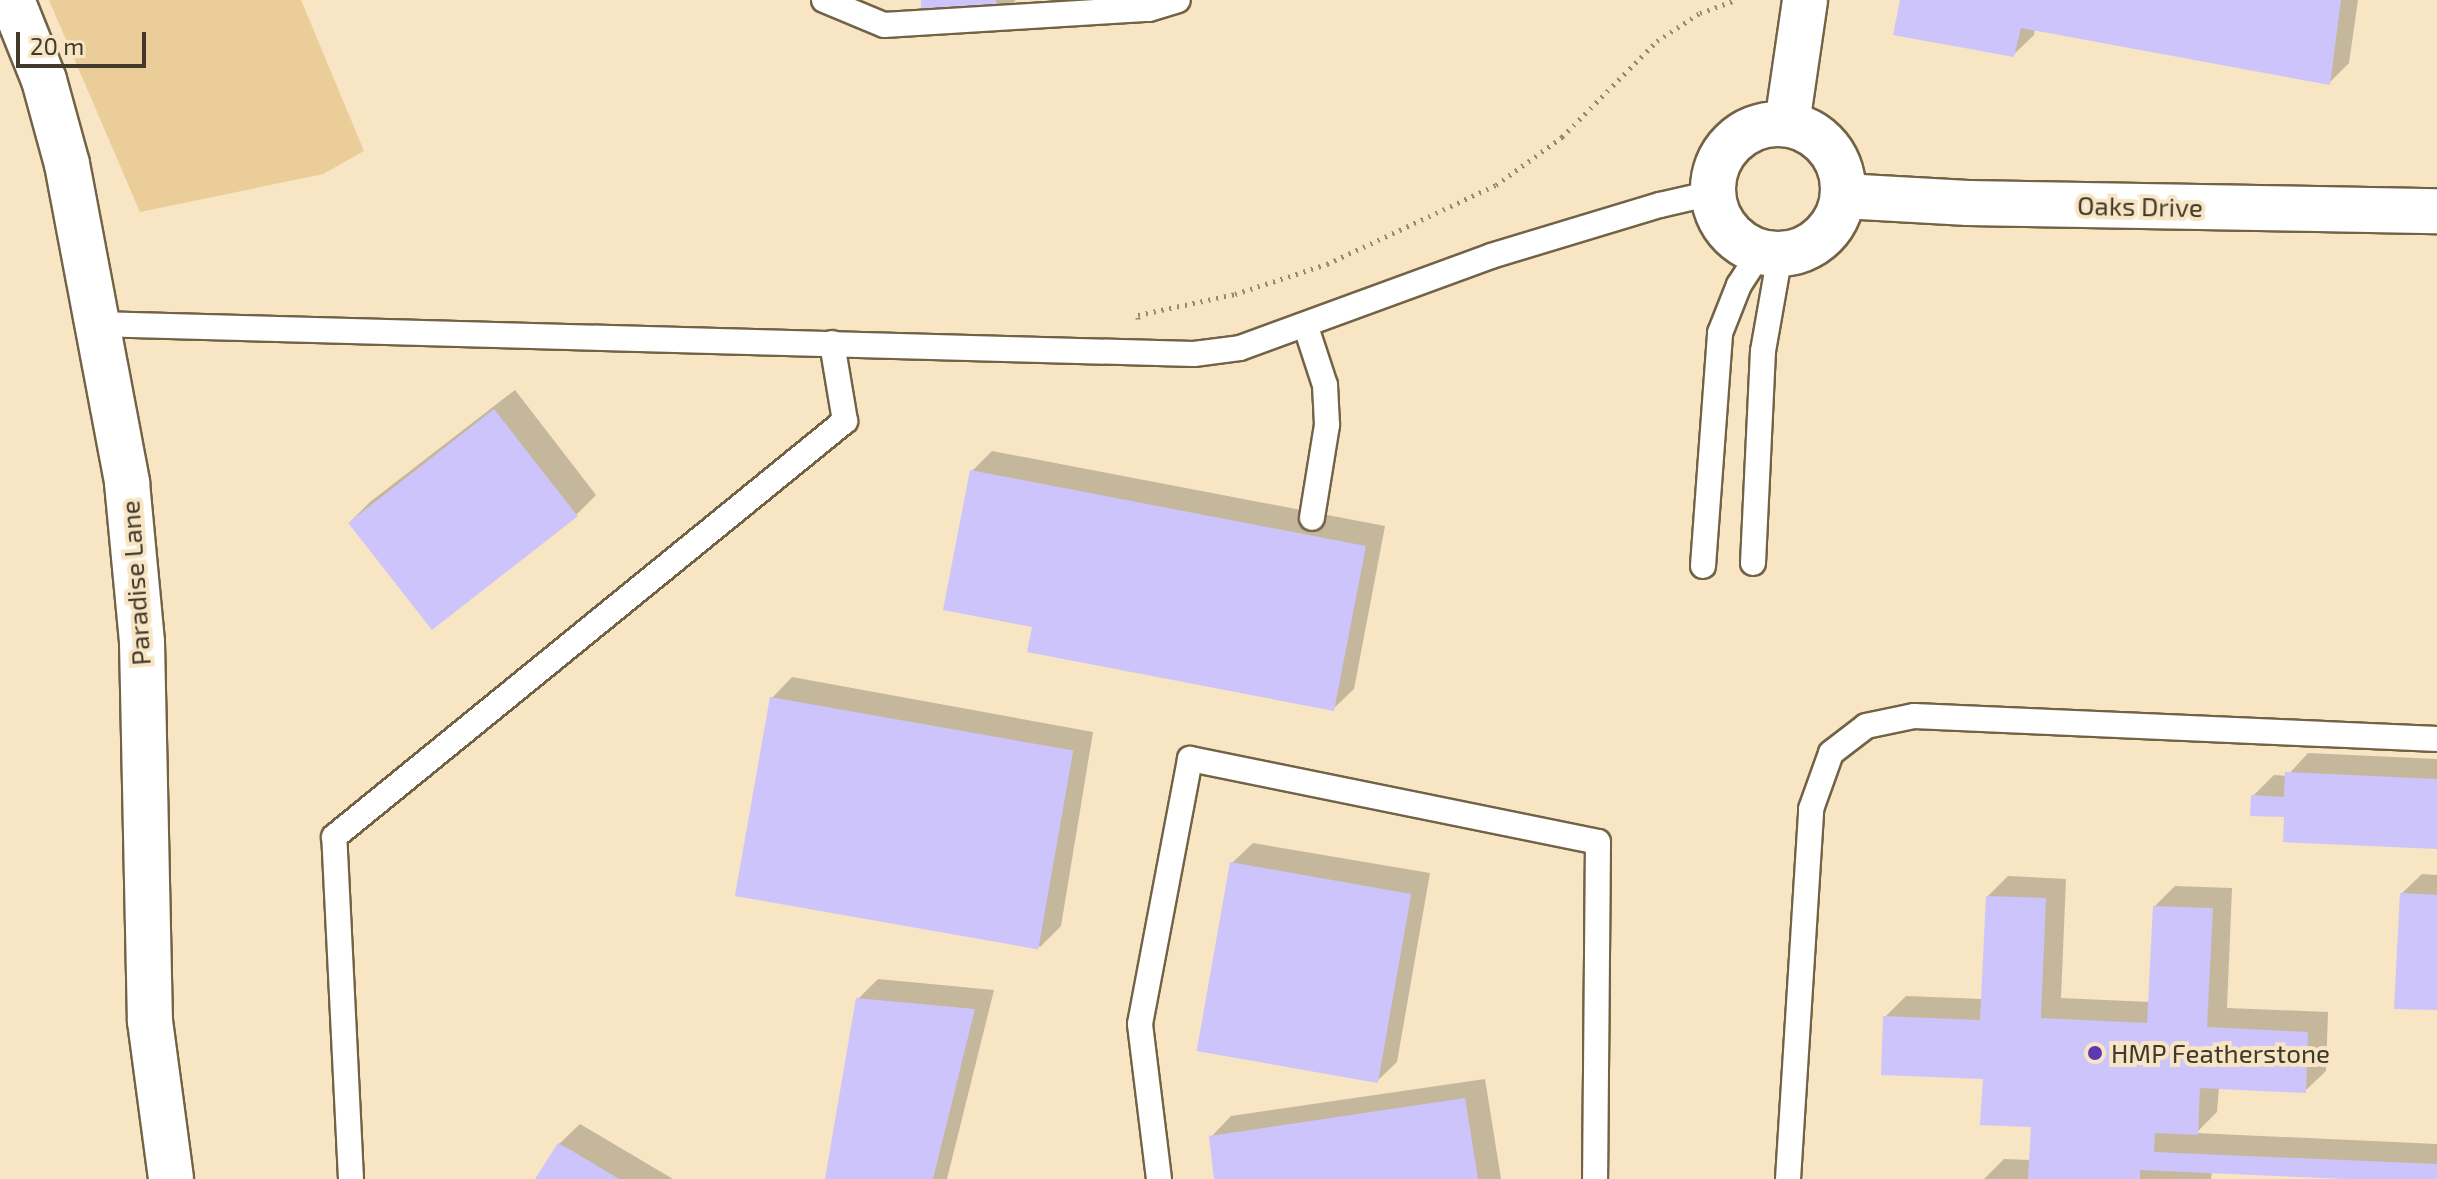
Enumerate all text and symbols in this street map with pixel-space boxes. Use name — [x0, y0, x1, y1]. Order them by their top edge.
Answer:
scale bar — [20, 16, 150, 66]
text: 20 m — [30, 31, 84, 60]
street label: Oaks Drive — [2077, 189, 2203, 223]
street label: Paradise Lane — [114, 499, 156, 667]
place label: HMP Featherstone — [2111, 1037, 2330, 1069]
marker: HMP Featherstone — [2086, 1044, 2104, 1062]

